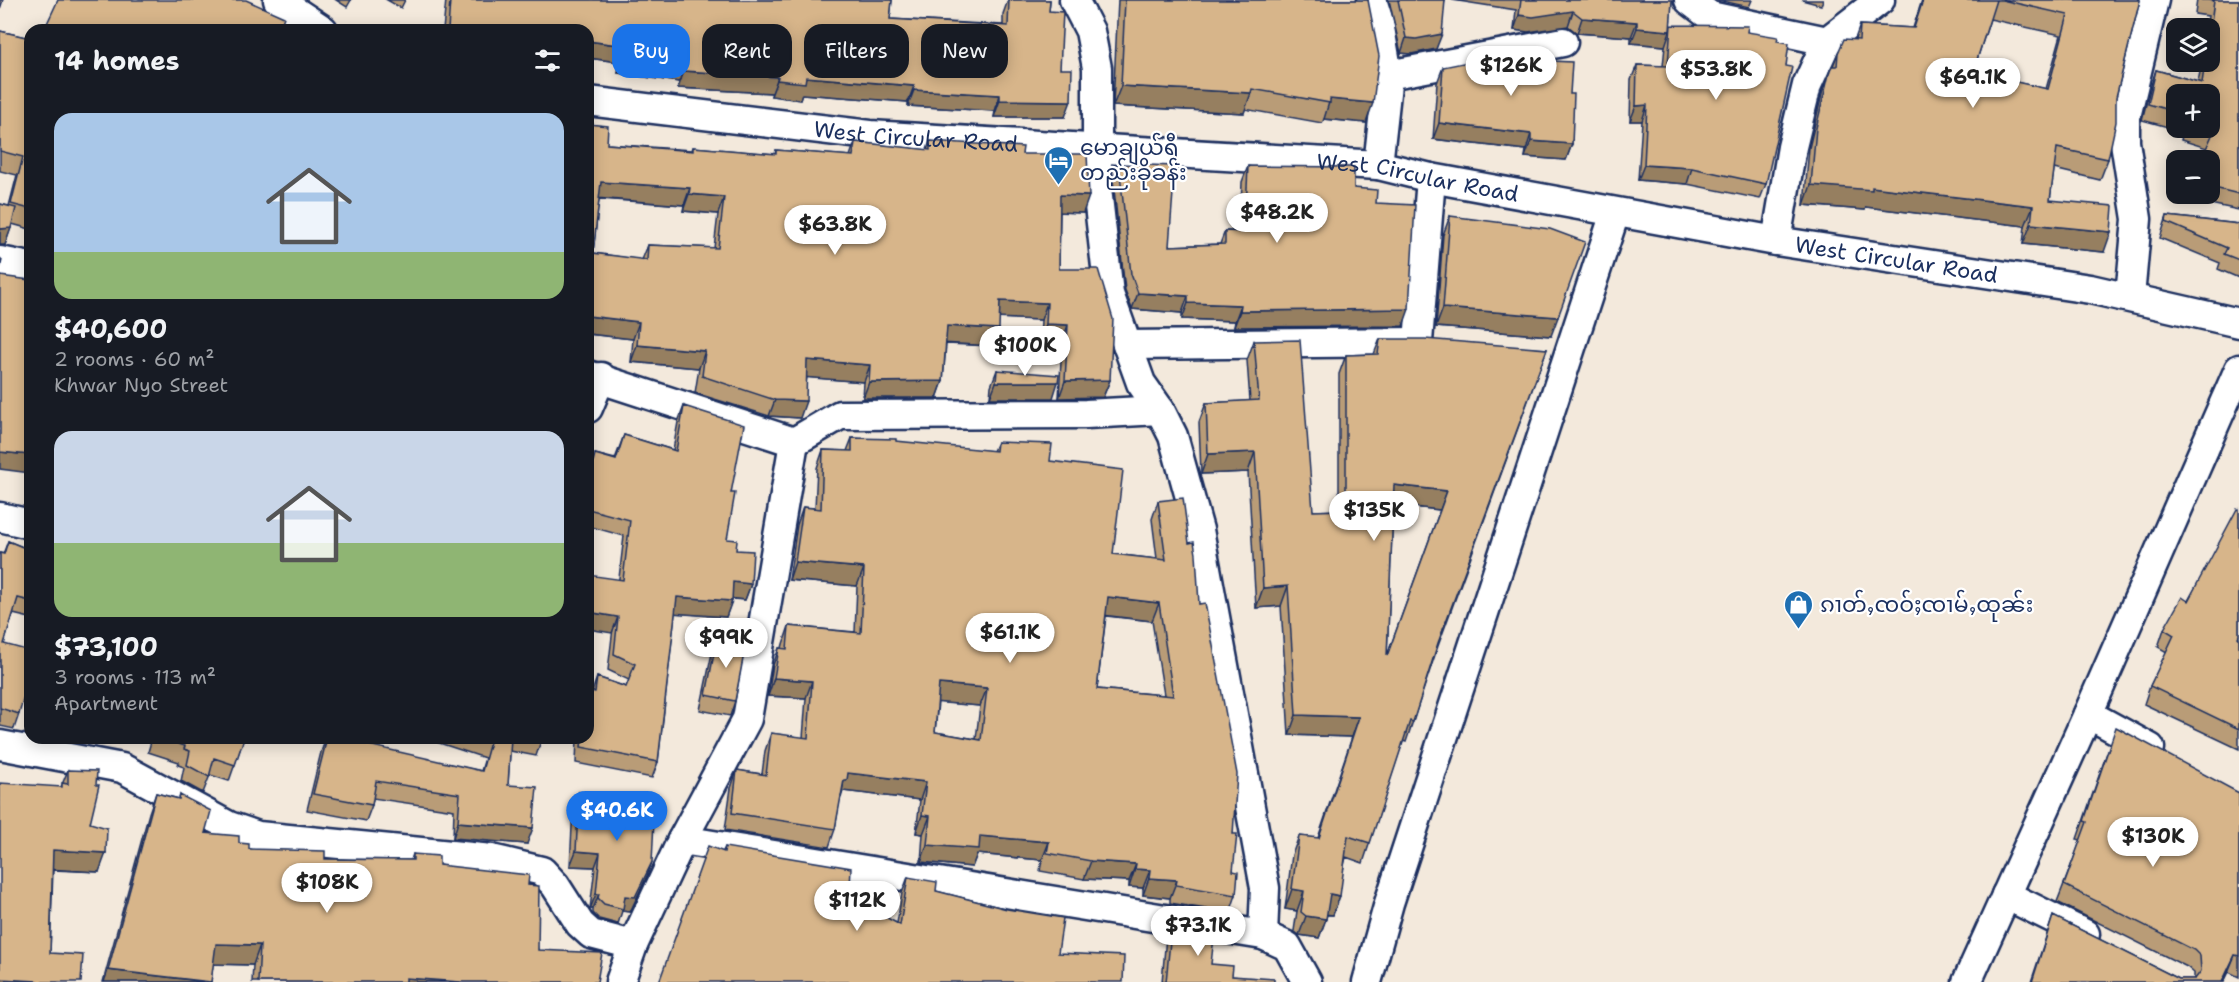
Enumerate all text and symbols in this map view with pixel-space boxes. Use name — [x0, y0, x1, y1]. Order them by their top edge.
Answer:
map controls — [2166, 18, 2220, 204]
button: layers — [2166, 18, 2220, 72]
chip: Buy — [612, 24, 690, 78]
chip: Rent — [702, 24, 792, 78]
chip: Filters — [804, 24, 909, 78]
chip: New — [921, 24, 1008, 78]
text: 14 homes — [54, 43, 180, 78]
icon: filters — [531, 44, 564, 77]
pin: $126K — [1469, 46, 1553, 97]
pin: $53.8K — [1667, 50, 1765, 101]
text: $126K — [1480, 52, 1542, 78]
text: $53.8K — [1680, 56, 1752, 82]
pin: $69.1K — [1924, 58, 2022, 109]
text: $69.1K — [1939, 64, 2007, 90]
button: + — [2166, 84, 2220, 138]
street label: West Circular Road — [812, 114, 1019, 159]
place label: မောချယ်ရီ တည်းခိုခန်း — [1080, 132, 1187, 190]
hotel icon: မောချယ်ရီ တည်းခိုခန်း — [1043, 144, 1075, 186]
street label: West Circular Road — [1316, 147, 1521, 209]
button: − — [2166, 150, 2220, 204]
icon: home — [255, 152, 363, 260]
pin: $48.2K — [1228, 193, 1326, 244]
text: $48.2K — [1240, 199, 1314, 225]
pin: $63.8K — [786, 205, 884, 256]
text: $63.8K — [798, 211, 872, 237]
street label: West Circular Road — [1793, 230, 2000, 290]
text: $40,600 — [54, 311, 168, 346]
pin: $100K — [983, 326, 1067, 377]
text: $100K — [993, 332, 1057, 358]
text: 2 rooms · 60 m² — [54, 346, 214, 372]
text: Khwar Nyo Street — [54, 372, 228, 398]
icon: home — [255, 470, 363, 578]
pin: $135K — [1332, 491, 1416, 542]
text: $135K — [1343, 497, 1405, 523]
shop icon: ၵၢတ်ႇၸဝ်ႈၸၢမ်ႇထုၼ်း — [1783, 588, 1815, 630]
place label: ၵၢတ်ႇၸဝ်ႈၸၢမ်ႇထုၼ်း — [1820, 589, 2033, 622]
pin: $61.1K — [961, 613, 1059, 664]
pin: $99K — [690, 618, 762, 669]
text: $61.1K — [980, 619, 1040, 645]
text: $99K — [699, 624, 753, 650]
text: $73,100 — [54, 629, 158, 664]
text: 3 rooms · 113 m² — [54, 664, 216, 690]
text: Apartment — [54, 690, 158, 716]
pin: $40.6K — [568, 791, 666, 842]
text: $40.6K — [580, 797, 654, 823]
pin: $130K — [2111, 817, 2195, 868]
text: $130K — [2121, 823, 2185, 849]
pin: $108K — [285, 863, 369, 914]
text: $108K — [295, 869, 359, 895]
pin: $112K — [815, 881, 899, 932]
text: $112K — [828, 887, 886, 913]
pin: $73.1K — [1149, 906, 1247, 957]
text: $73.1K — [1165, 912, 1231, 938]

